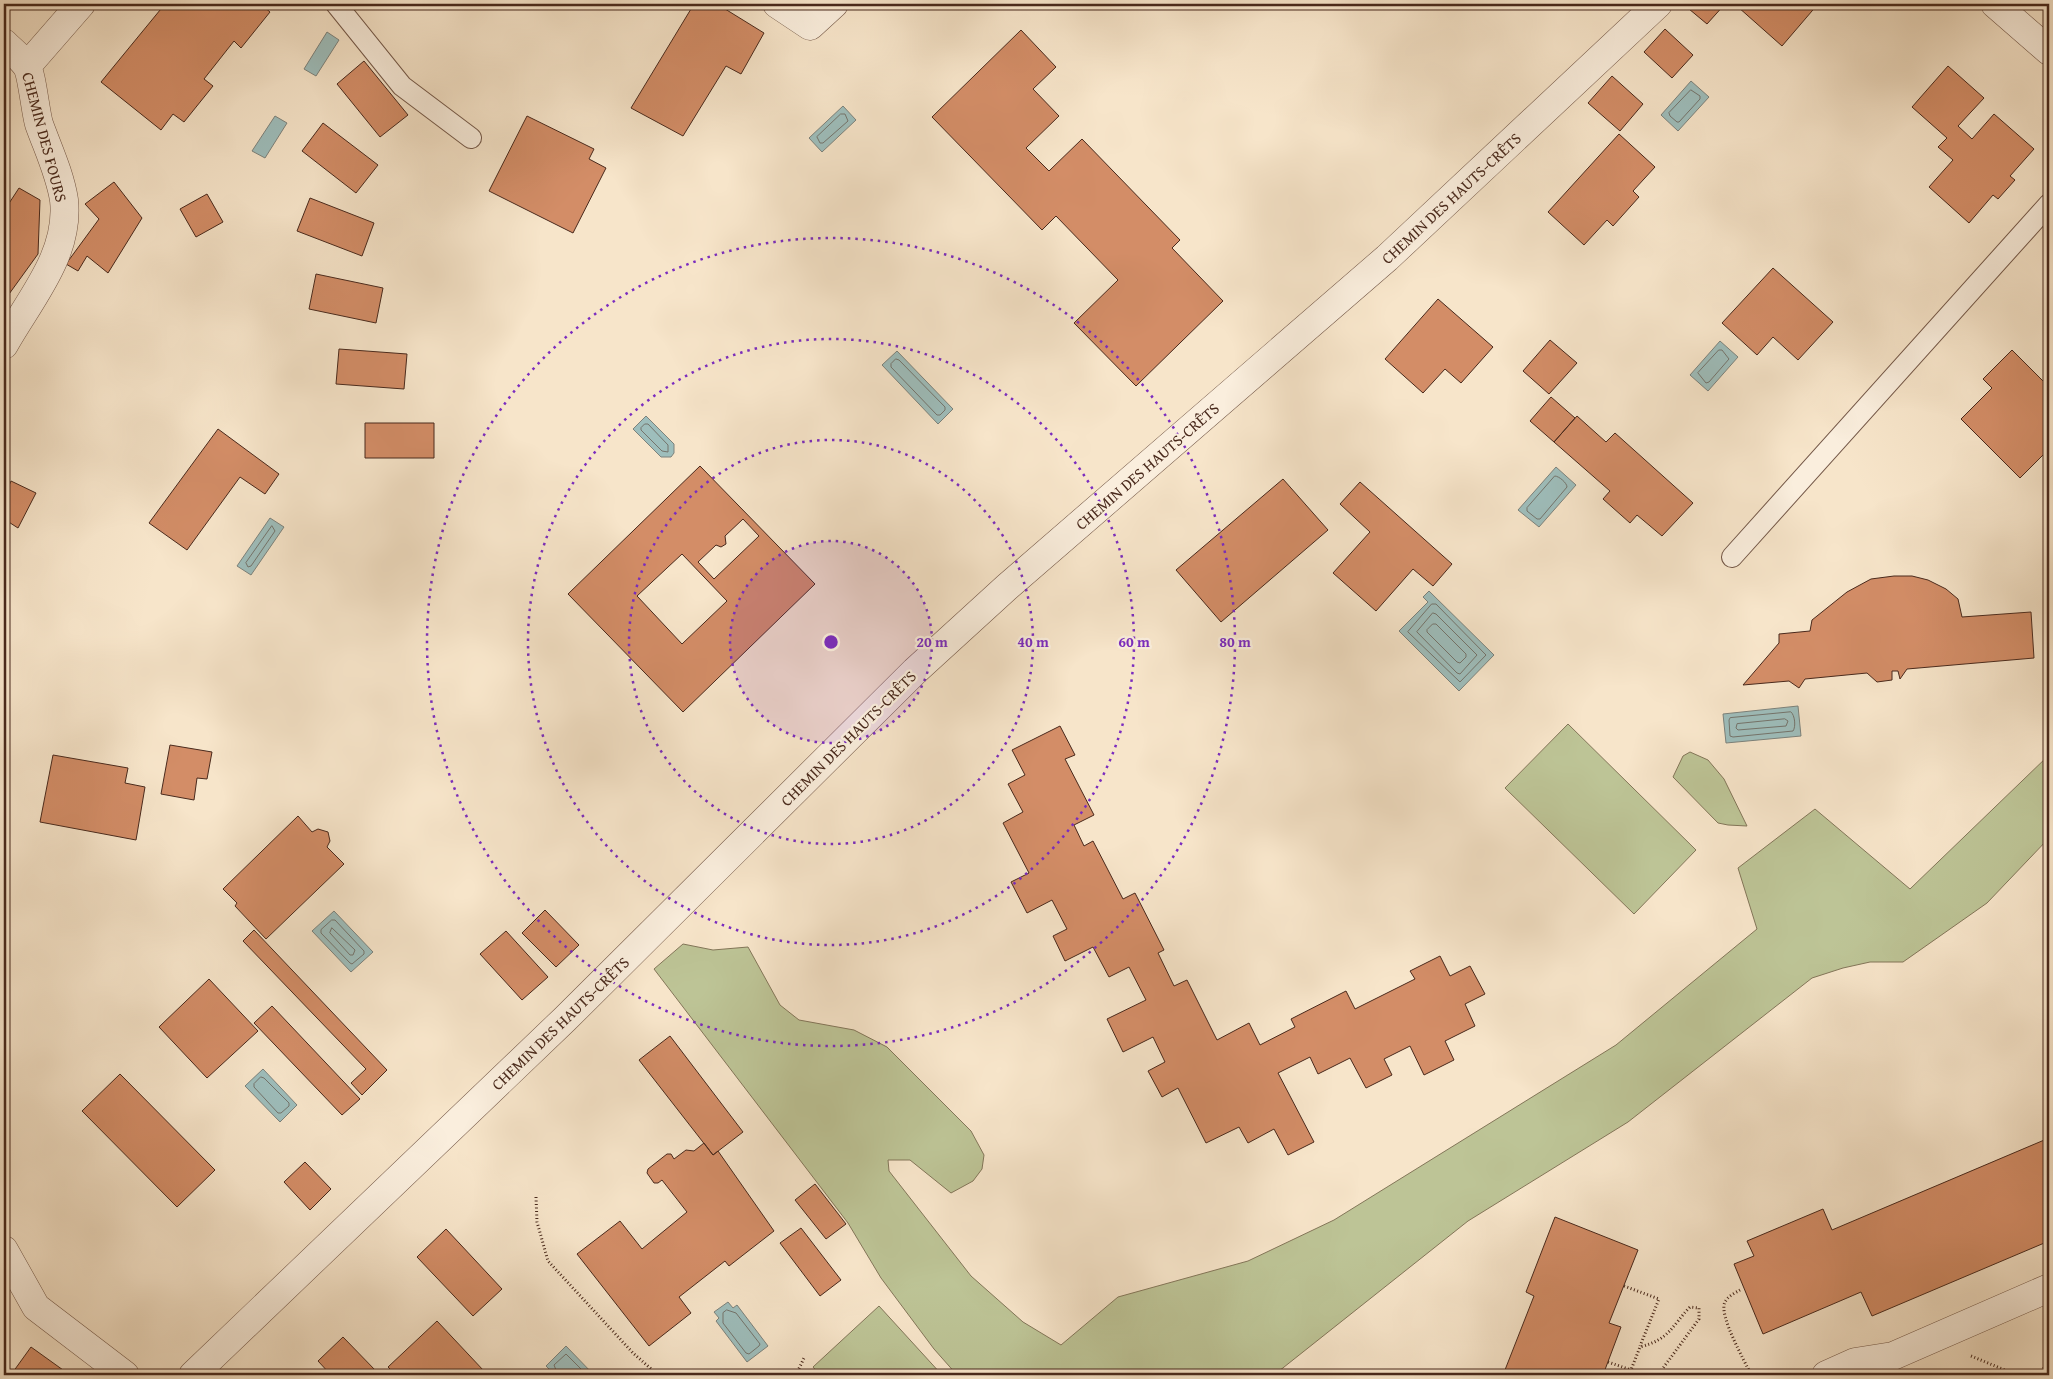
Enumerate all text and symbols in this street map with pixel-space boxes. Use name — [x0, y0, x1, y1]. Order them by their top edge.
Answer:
street label: CHEMIN DES FOURS — [16, 69, 74, 205]
street label: CHEMIN DES HAUTS-CRÊTS — [1376, 126, 1527, 269]
street label: CHEMIN DES HAUTS-CRÊTS — [1070, 397, 1224, 535]
text: 20 m — [916, 631, 948, 652]
text: 40 m — [1017, 631, 1049, 652]
text: 60 m — [1118, 631, 1150, 652]
text: 80 m — [1219, 631, 1251, 652]
centre of rings — [822, 633, 840, 651]
street label: CHEMIN DES HAUTS-CRÊTS — [775, 664, 922, 811]
street label: CHEMIN DES HAUTS-CRÊTS — [486, 950, 635, 1095]

